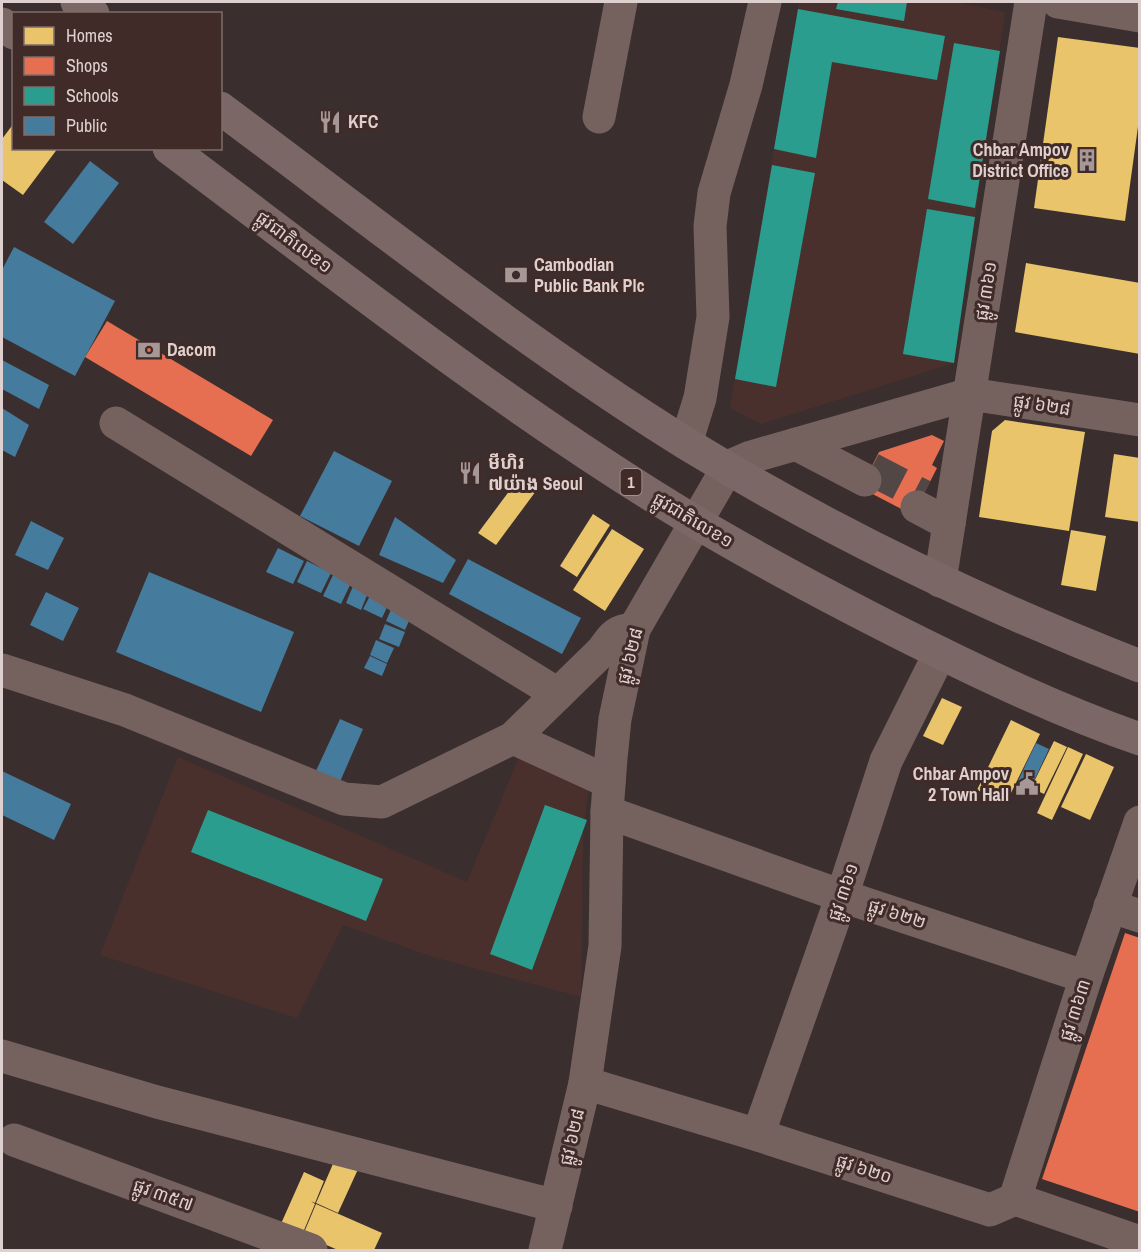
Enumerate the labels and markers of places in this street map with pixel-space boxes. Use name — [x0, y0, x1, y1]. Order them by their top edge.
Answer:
restaurant icon: KFC — [317, 109, 343, 135]
place label: KFC — [348, 109, 379, 134]
place label: Chbar Ampov District Office — [972, 137, 1070, 183]
building icon: Chbar Ampov District Office — [1074, 147, 1100, 173]
place label: Cambodian Public Bank Plc — [534, 252, 645, 298]
bank icon: Cambodian Public Bank Plc — [503, 262, 529, 288]
bank icon: Dacom — [136, 337, 162, 363]
place label: Dacom — [167, 337, 216, 362]
place label: មីហិរ ៧យ៉ាង Seoul — [488, 450, 583, 496]
restaurant icon: មីហិរ ៧យ៉ាង Seoul — [457, 460, 483, 486]
place label: Chbar Ampov 2 Town Hall — [913, 761, 1010, 807]
public building icon: Chbar Ampov 2 Town Hall — [1014, 771, 1040, 797]

